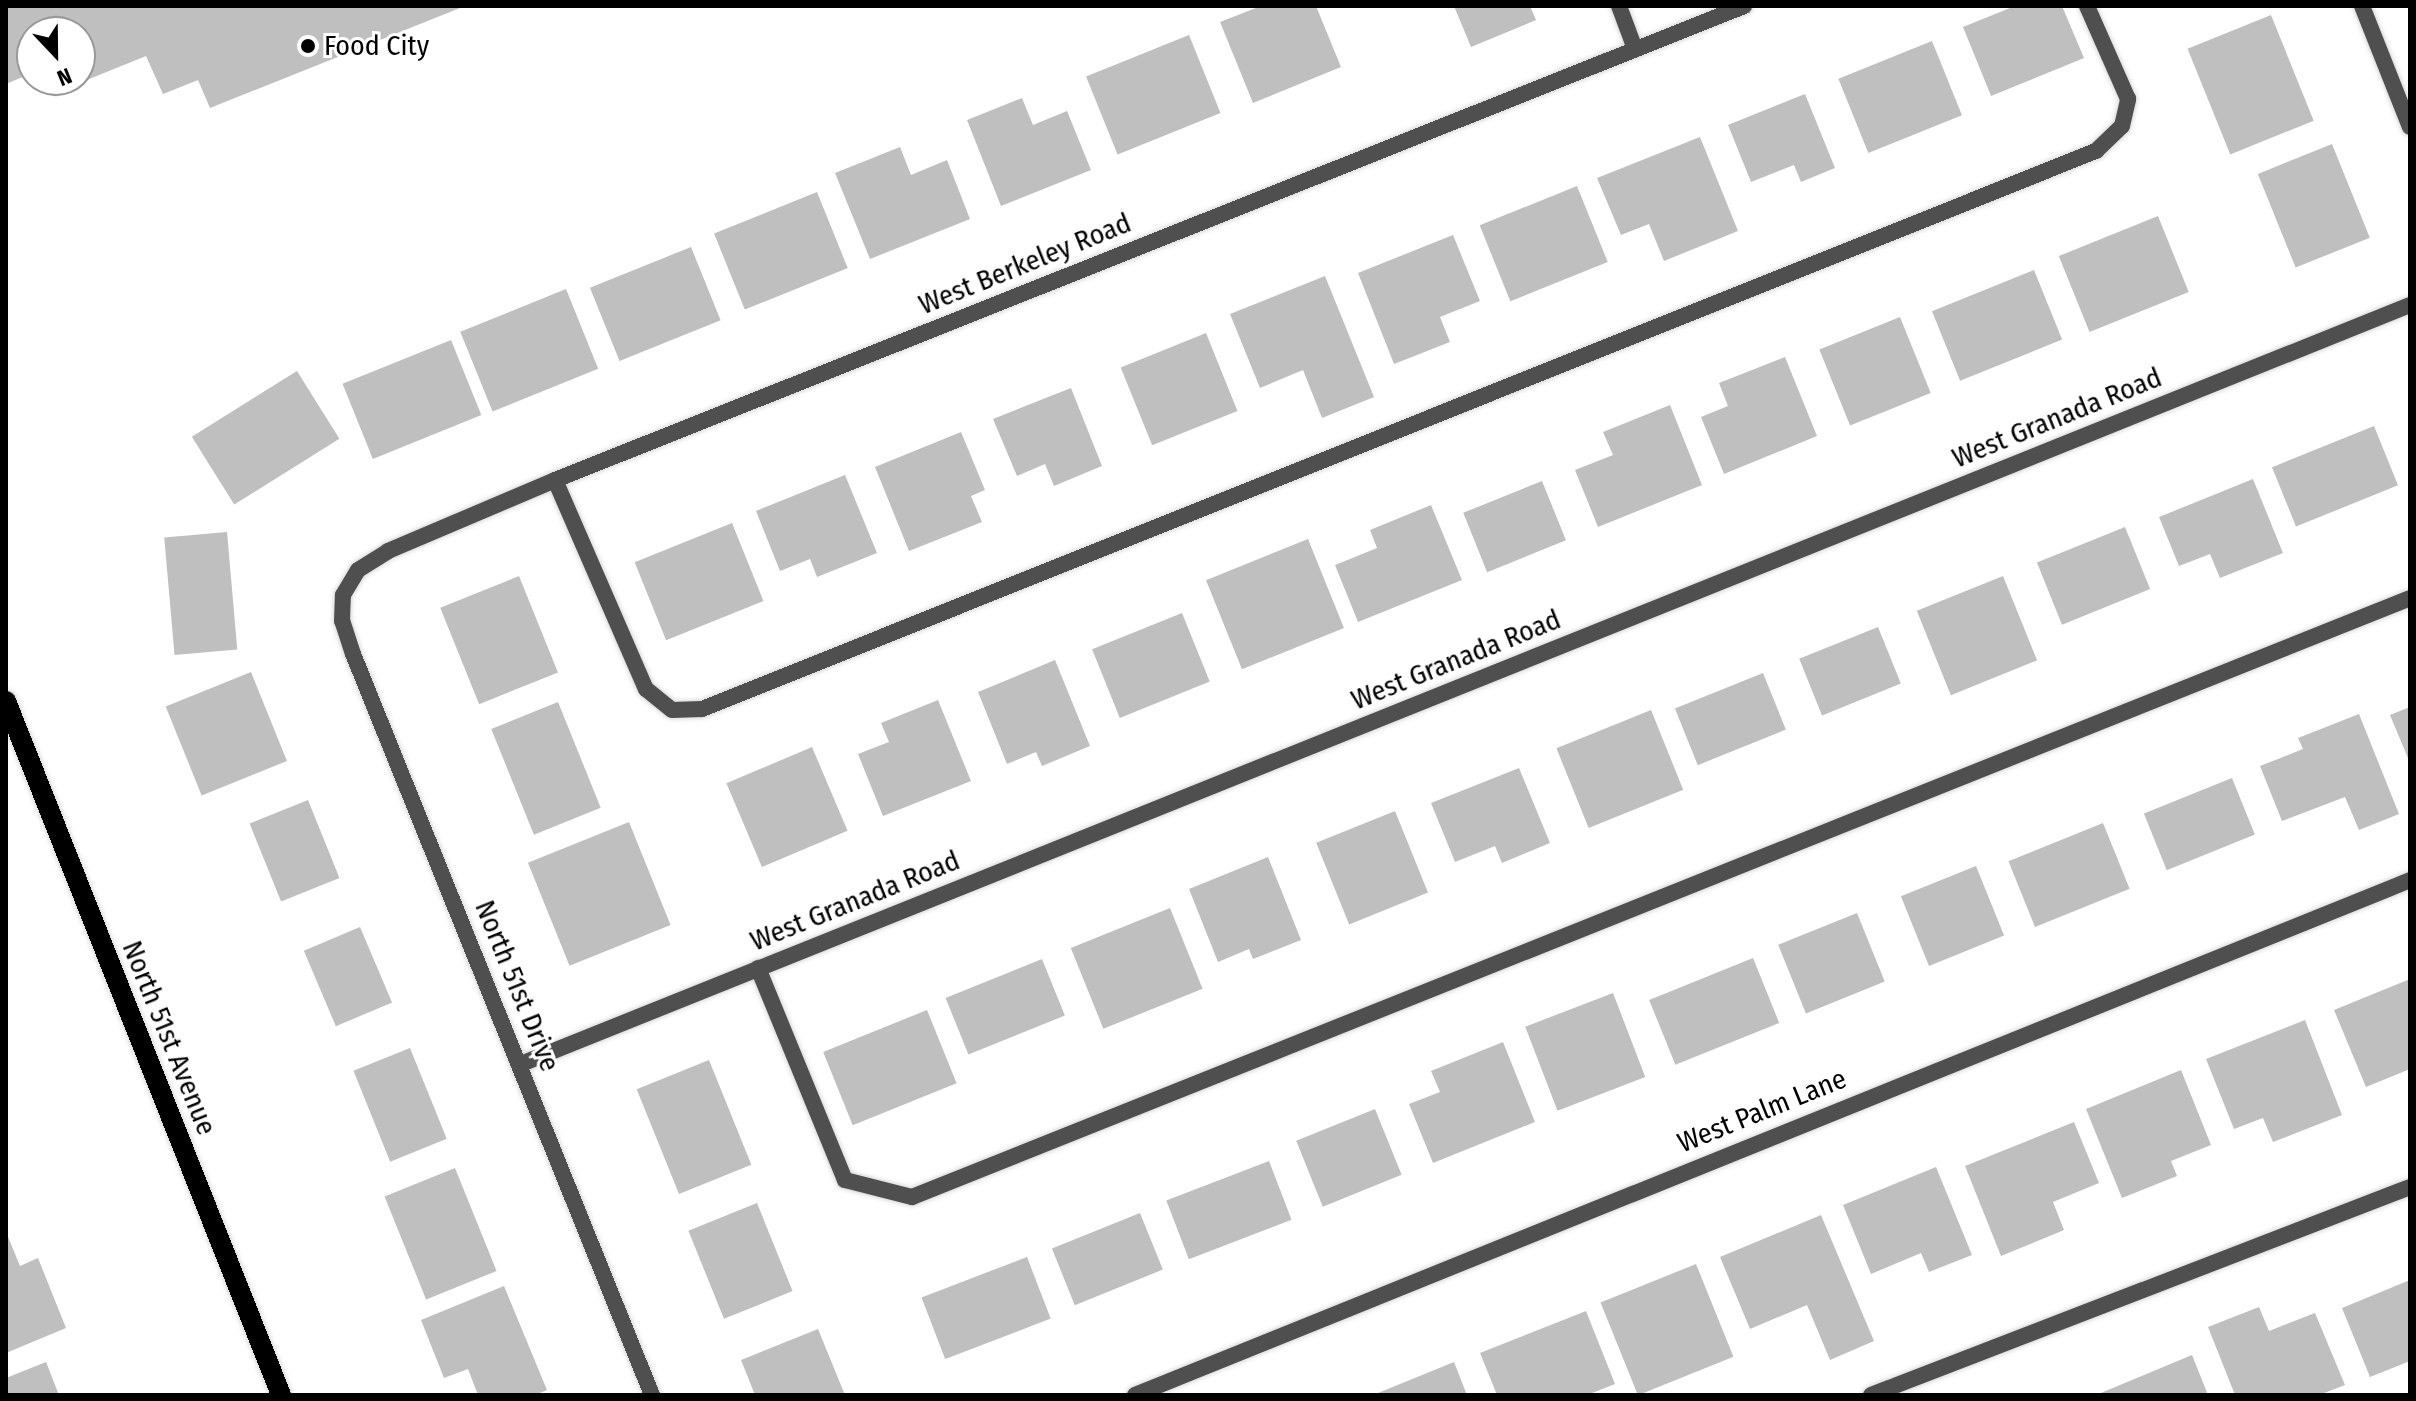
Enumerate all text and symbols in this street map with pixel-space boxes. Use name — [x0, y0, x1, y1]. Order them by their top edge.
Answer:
north arrow — [16, 16, 96, 96]
place label: Food City — [324, 29, 429, 63]
marker: Food City — [299, 37, 317, 55]
text: N — [53, 62, 76, 92]
street label: West Berkeley Road — [914, 206, 1136, 322]
street label: West Granada Road — [1947, 361, 2167, 475]
street label: West Granada Road — [1346, 603, 1566, 717]
street label: West Granada Road — [745, 844, 965, 958]
street label: North 51st Drive — [467, 896, 567, 1076]
street label: North 51st Avenue — [115, 936, 223, 1140]
street label: West Palm Lane — [1673, 1062, 1851, 1160]

